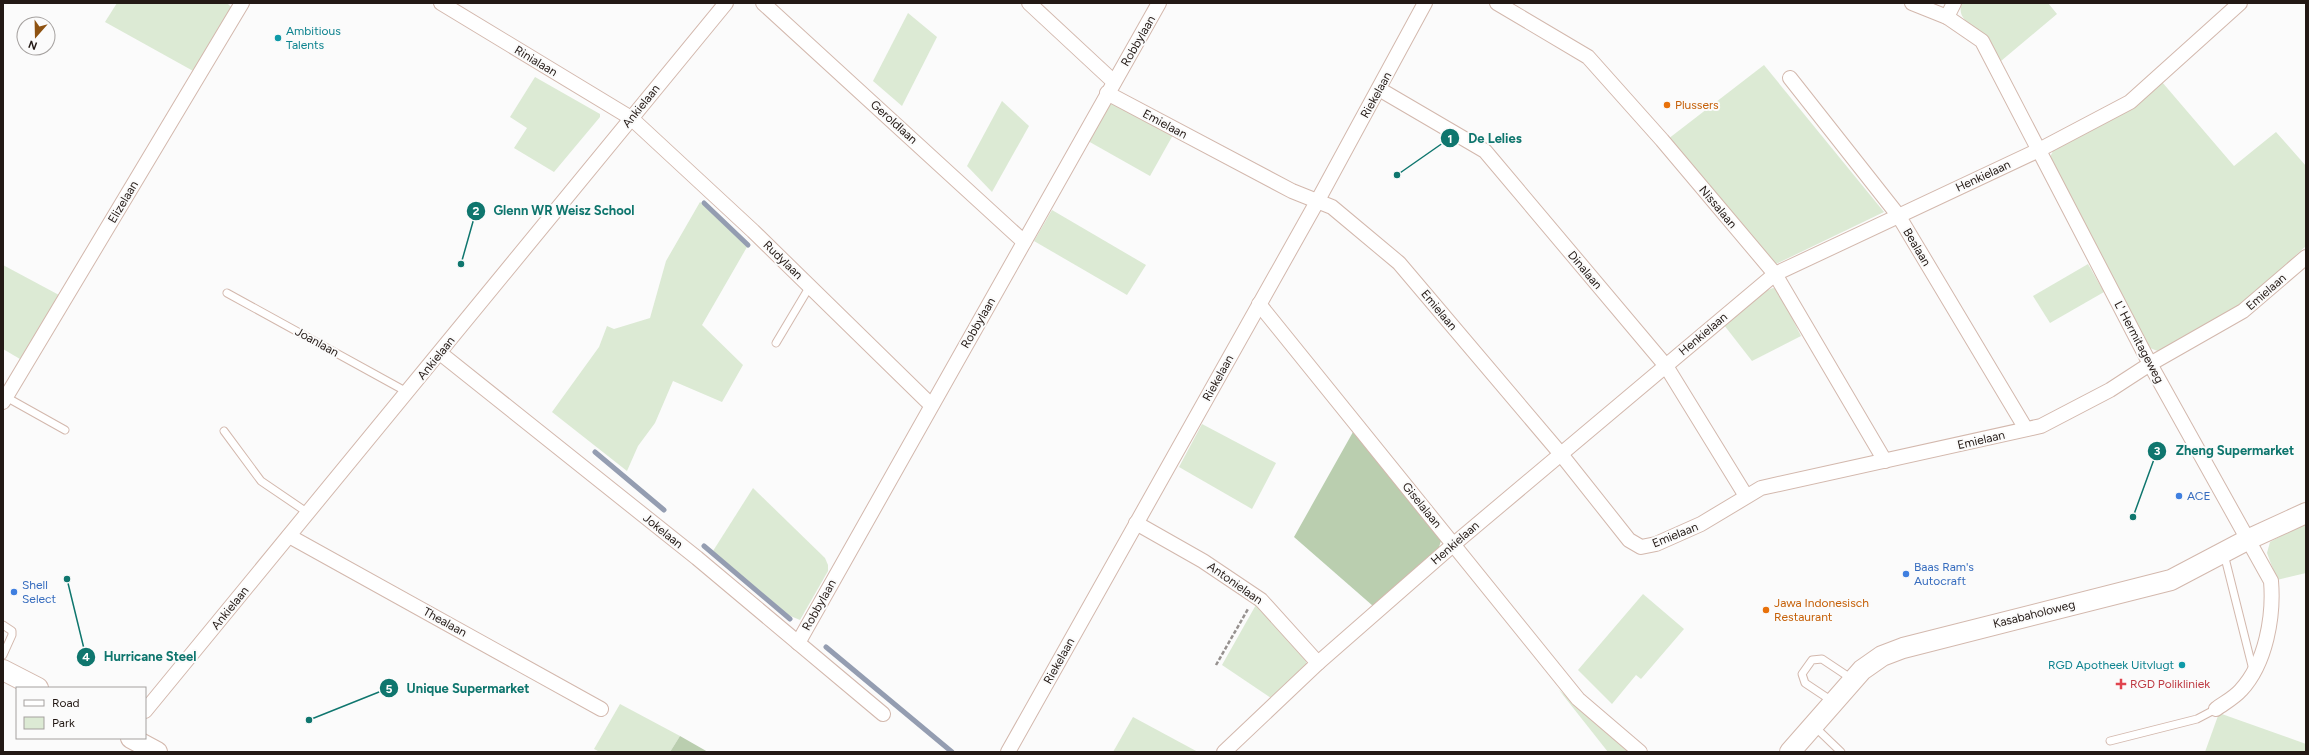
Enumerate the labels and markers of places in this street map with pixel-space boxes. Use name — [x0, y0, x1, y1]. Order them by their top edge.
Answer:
place label: Ambitious Talents — [286, 24, 341, 52]
marker: Ambitious Talents — [273, 33, 283, 43]
place label: Plussers — [1675, 98, 1719, 112]
marker: Plussers — [1662, 100, 1672, 110]
callout: De Lelies — [1440, 126, 1530, 151]
callout: Glenn WR Weisz School — [466, 198, 643, 223]
callout: Zheng Supermarket — [2147, 438, 2302, 463]
place label: ACE — [2187, 489, 2211, 503]
marker: ACE — [2174, 491, 2184, 501]
place label: Baas Ram's Autocraft — [1914, 560, 1974, 588]
marker: Baas Ram's Autocraft — [1901, 569, 1911, 579]
place label: Shell Select — [22, 578, 57, 606]
marker: Shell Select — [9, 587, 19, 597]
place label: Jawa Indonesisch Restaurant — [1774, 596, 1869, 624]
marker: Jawa Indonesisch Restaurant — [1761, 605, 1771, 615]
callout: Hurricane Steel — [76, 644, 204, 669]
place label: RGD Apotheek Uitvlugt — [2048, 658, 2174, 672]
marker: RGD Apotheek Uitvlugt — [2177, 660, 2187, 670]
callout: Unique Supermarket — [379, 676, 537, 701]
place label: RGD Polikliniek — [2130, 677, 2210, 691]
marker: RGD Polikliniek — [2115, 678, 2127, 690]

